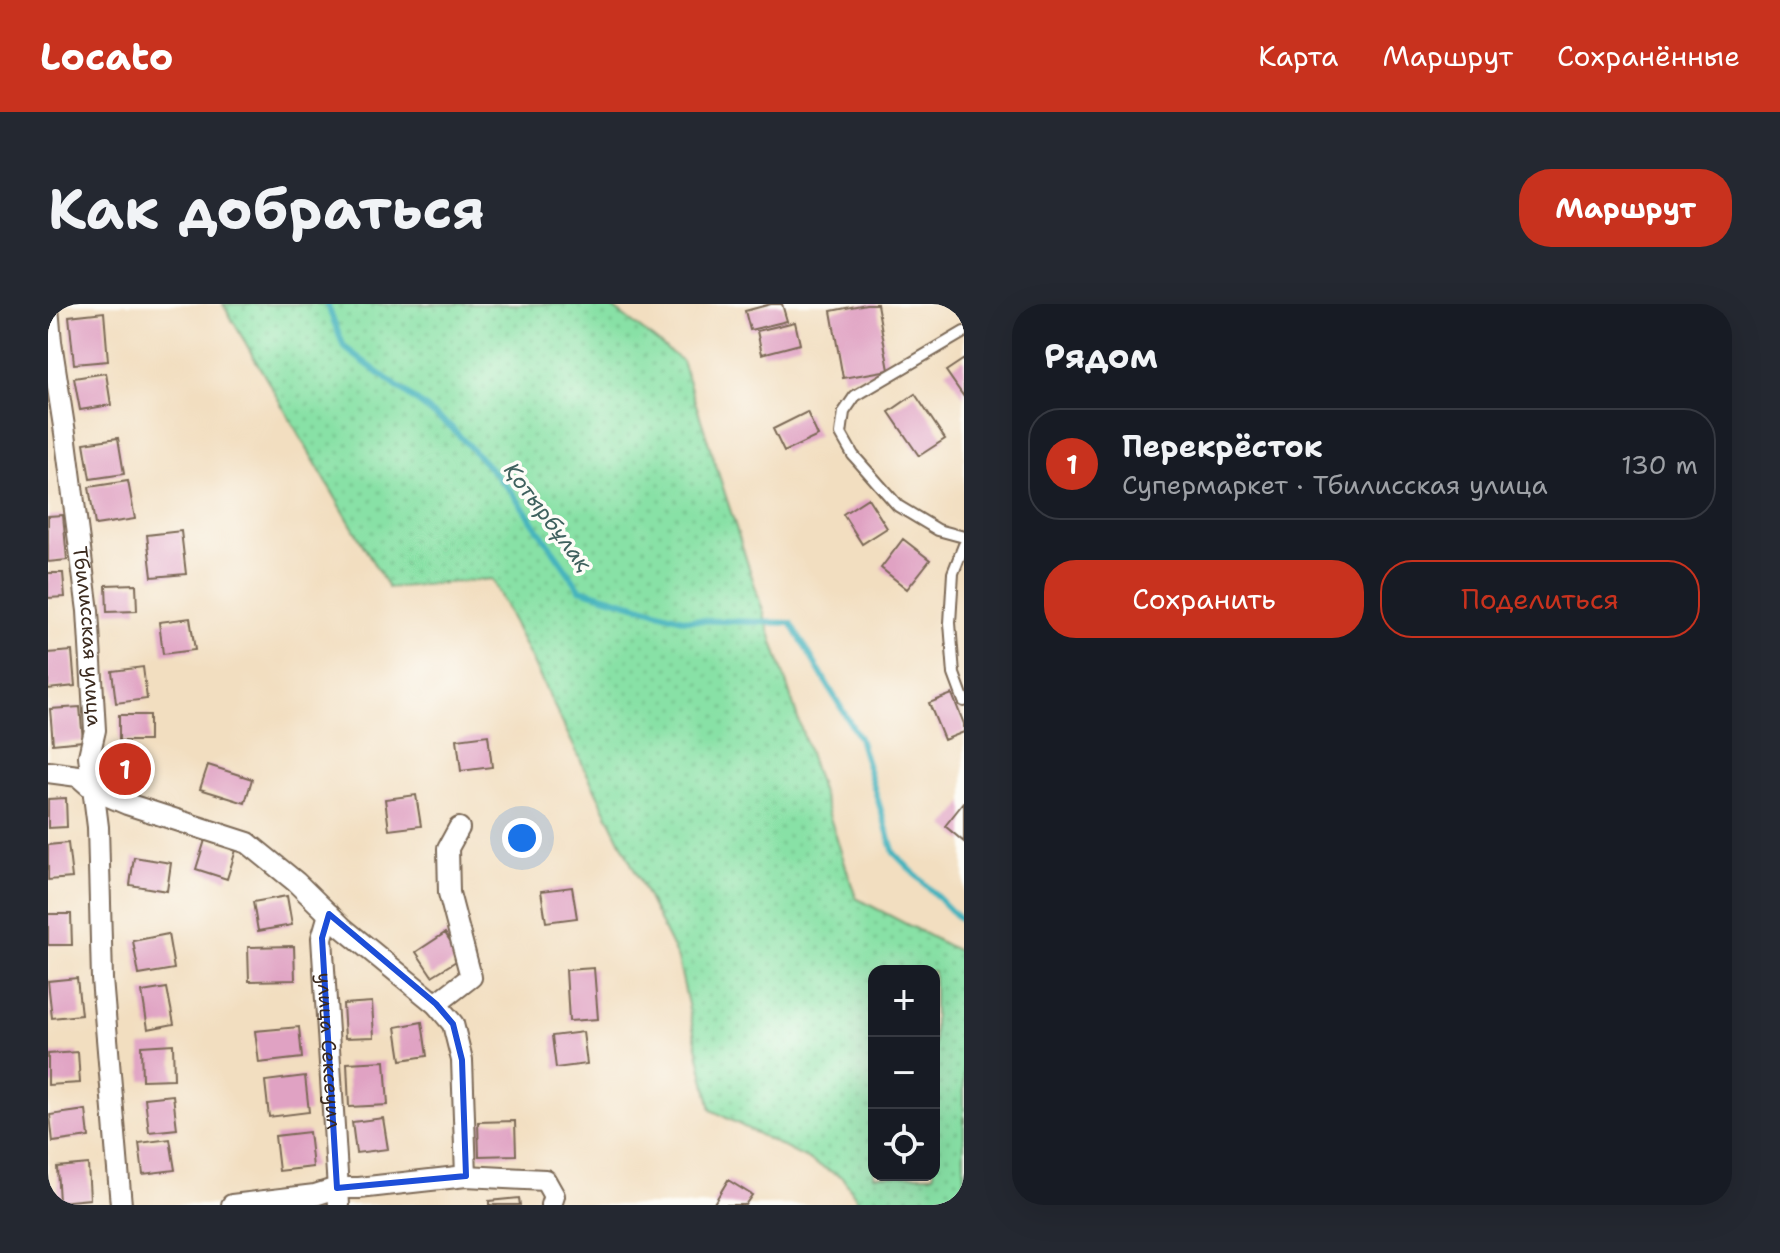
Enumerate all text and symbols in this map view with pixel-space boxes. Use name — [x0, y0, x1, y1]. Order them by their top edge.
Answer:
text: Locato — [40, 31, 173, 82]
text: Карта — [1258, 37, 1338, 75]
text: Маршрут — [1382, 37, 1513, 75]
text: Сохранённые — [1557, 37, 1740, 75]
button: Маршрут — [1519, 169, 1732, 247]
text: Как добраться — [48, 171, 485, 246]
text: Рядом — [1044, 333, 1158, 379]
text: Перекрёсток — [1122, 426, 1323, 467]
text: 1 — [1066, 447, 1078, 482]
text: 130 m — [1621, 447, 1698, 482]
water label: Қотырбұлақ — [497, 456, 599, 578]
text: Супермаркет · Тбилисская улица — [1122, 467, 1548, 502]
street label: Тбилисская улица — [67, 545, 108, 728]
button: Сохранить — [1044, 560, 1364, 638]
button: Поделиться — [1380, 560, 1700, 638]
pin: 1 — [99, 739, 151, 799]
your location — [502, 818, 542, 858]
map controls — [868, 965, 940, 1181]
button: + — [868, 965, 940, 1037]
street label: улица Сексеуил — [311, 972, 347, 1130]
button: − — [868, 1037, 940, 1109]
button: locate — [868, 1109, 940, 1181]

